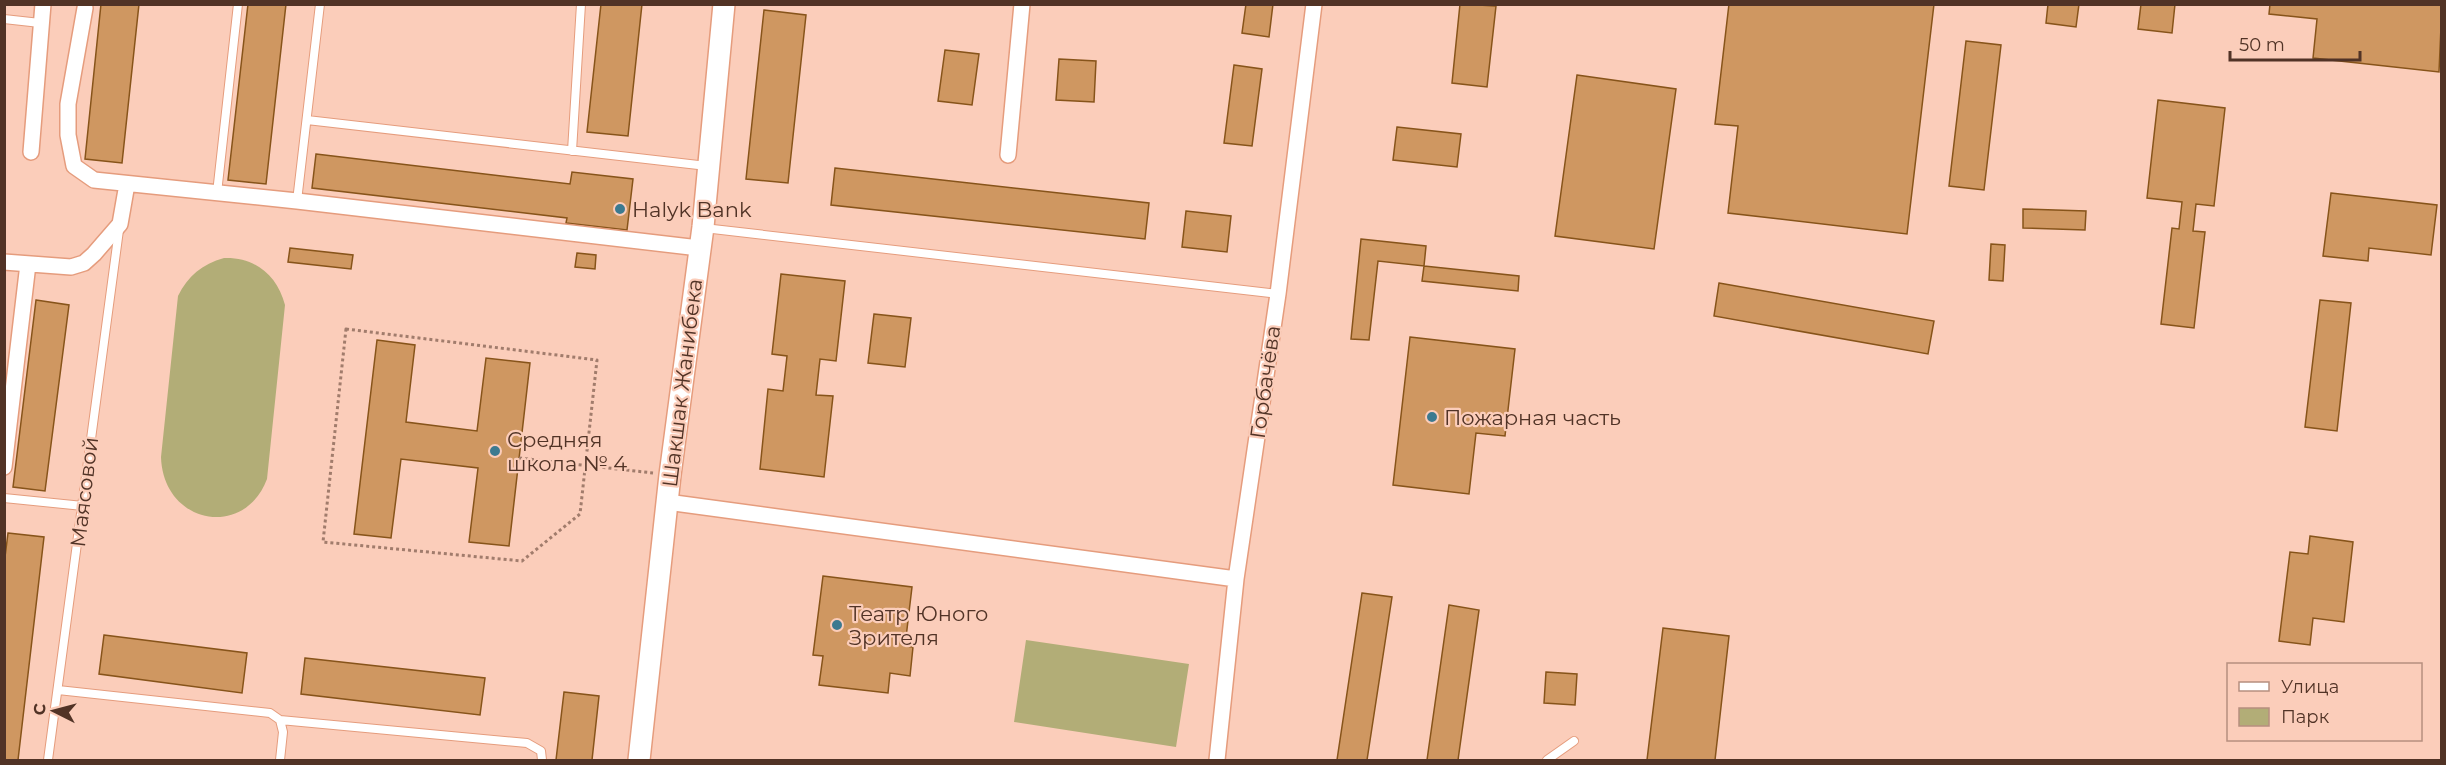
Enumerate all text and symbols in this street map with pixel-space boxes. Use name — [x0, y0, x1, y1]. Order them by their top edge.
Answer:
scale bar — [2230, 24, 2360, 62]
text: 50 m — [2239, 34, 2285, 56]
place label: Halyk Bank — [632, 197, 752, 222]
marker: Halyk Bank — [613, 202, 627, 216]
street label: Шакшак Жанибека — [657, 277, 707, 489]
street label: Горбачёва — [1245, 324, 1285, 440]
place label: Пожарная часть — [1444, 405, 1621, 430]
marker: Пожарная часть — [1425, 410, 1439, 424]
place label: Средняя школа № 4 — [507, 427, 627, 476]
street label: Маясовой — [65, 436, 103, 548]
marker: Средняя школа № 4 — [488, 444, 502, 458]
place label: Театр Юного Зрителя — [849, 601, 988, 650]
marker: Театр Юного Зрителя — [830, 618, 844, 632]
legend — [2227, 663, 2422, 741]
text: Улица — [2281, 676, 2339, 698]
north arrow — [24, 681, 84, 741]
text: С — [30, 702, 50, 716]
text: Парк — [2281, 706, 2330, 728]

